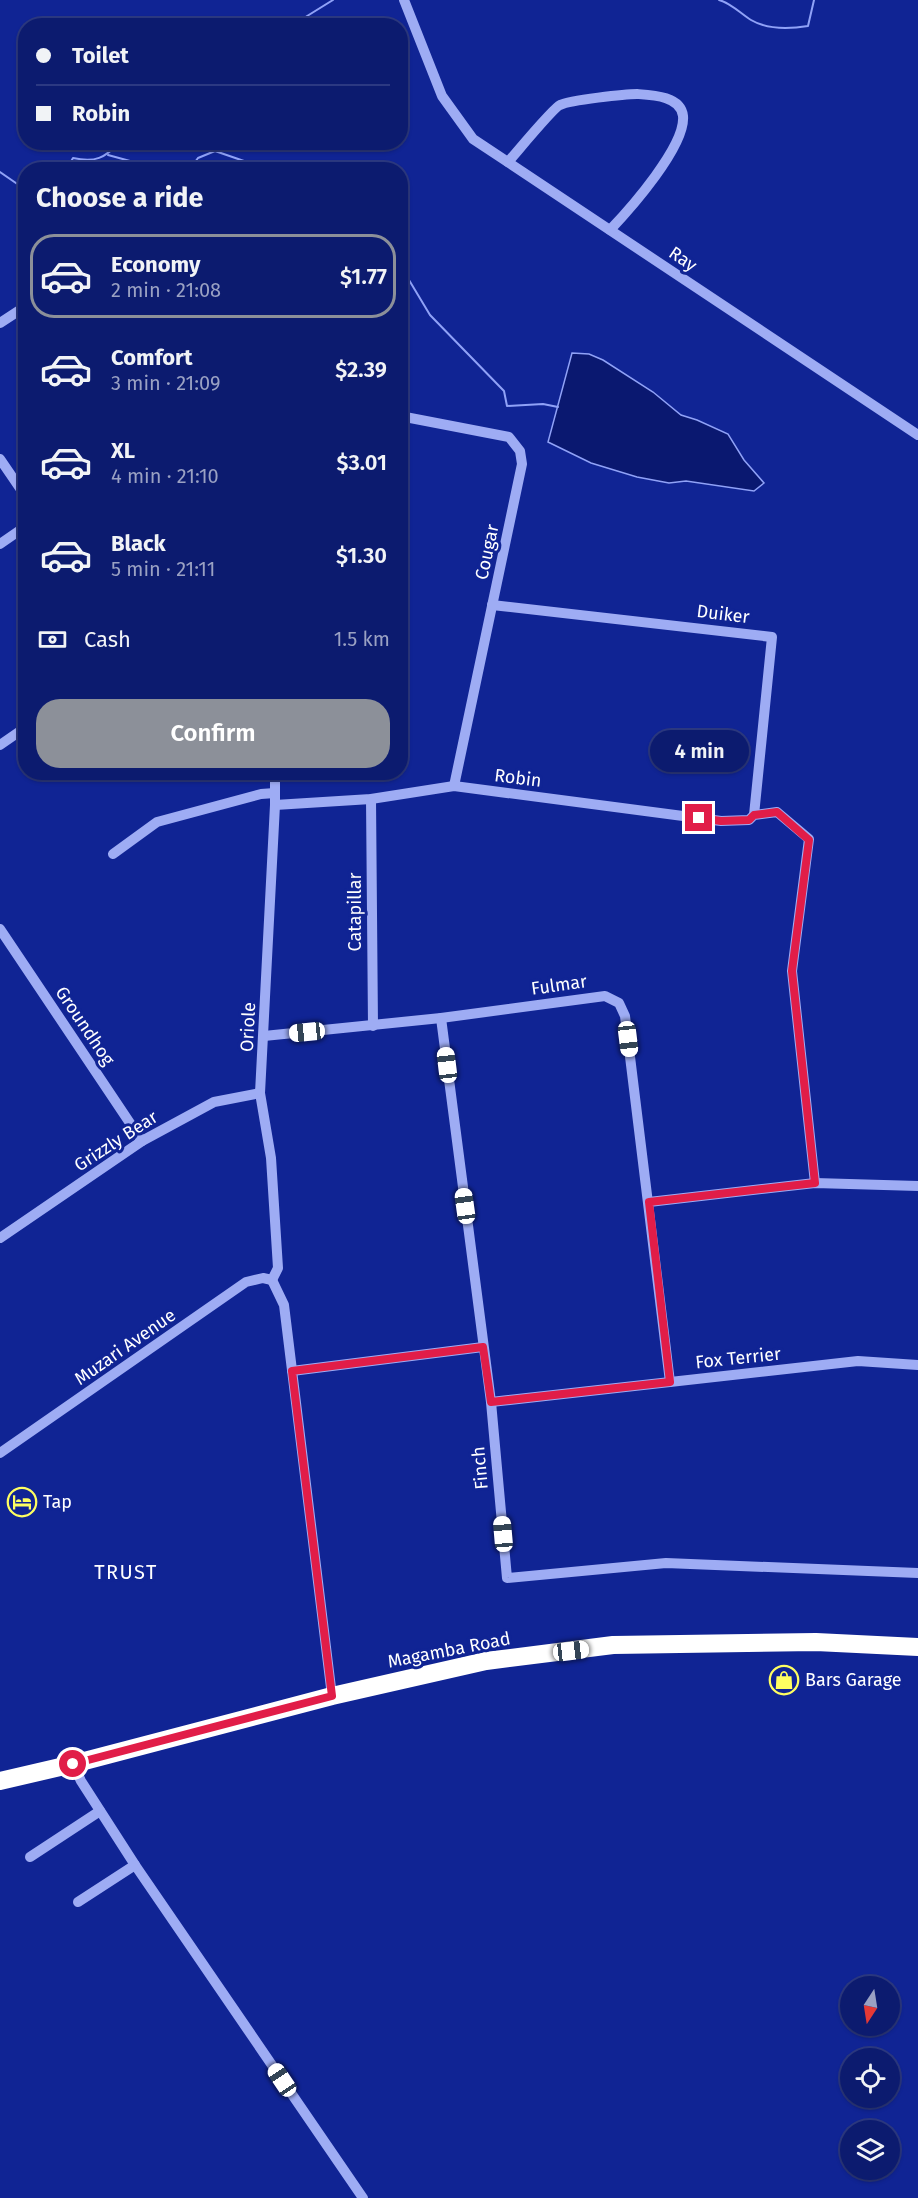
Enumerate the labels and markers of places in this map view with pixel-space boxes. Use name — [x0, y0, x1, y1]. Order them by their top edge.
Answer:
hotel icon: Tap — [6, 1486, 38, 1518]
place label: Tap — [43, 1491, 72, 1513]
shop icon: Bars Garage — [768, 1664, 800, 1696]
place label: Bars Garage — [805, 1669, 902, 1691]

